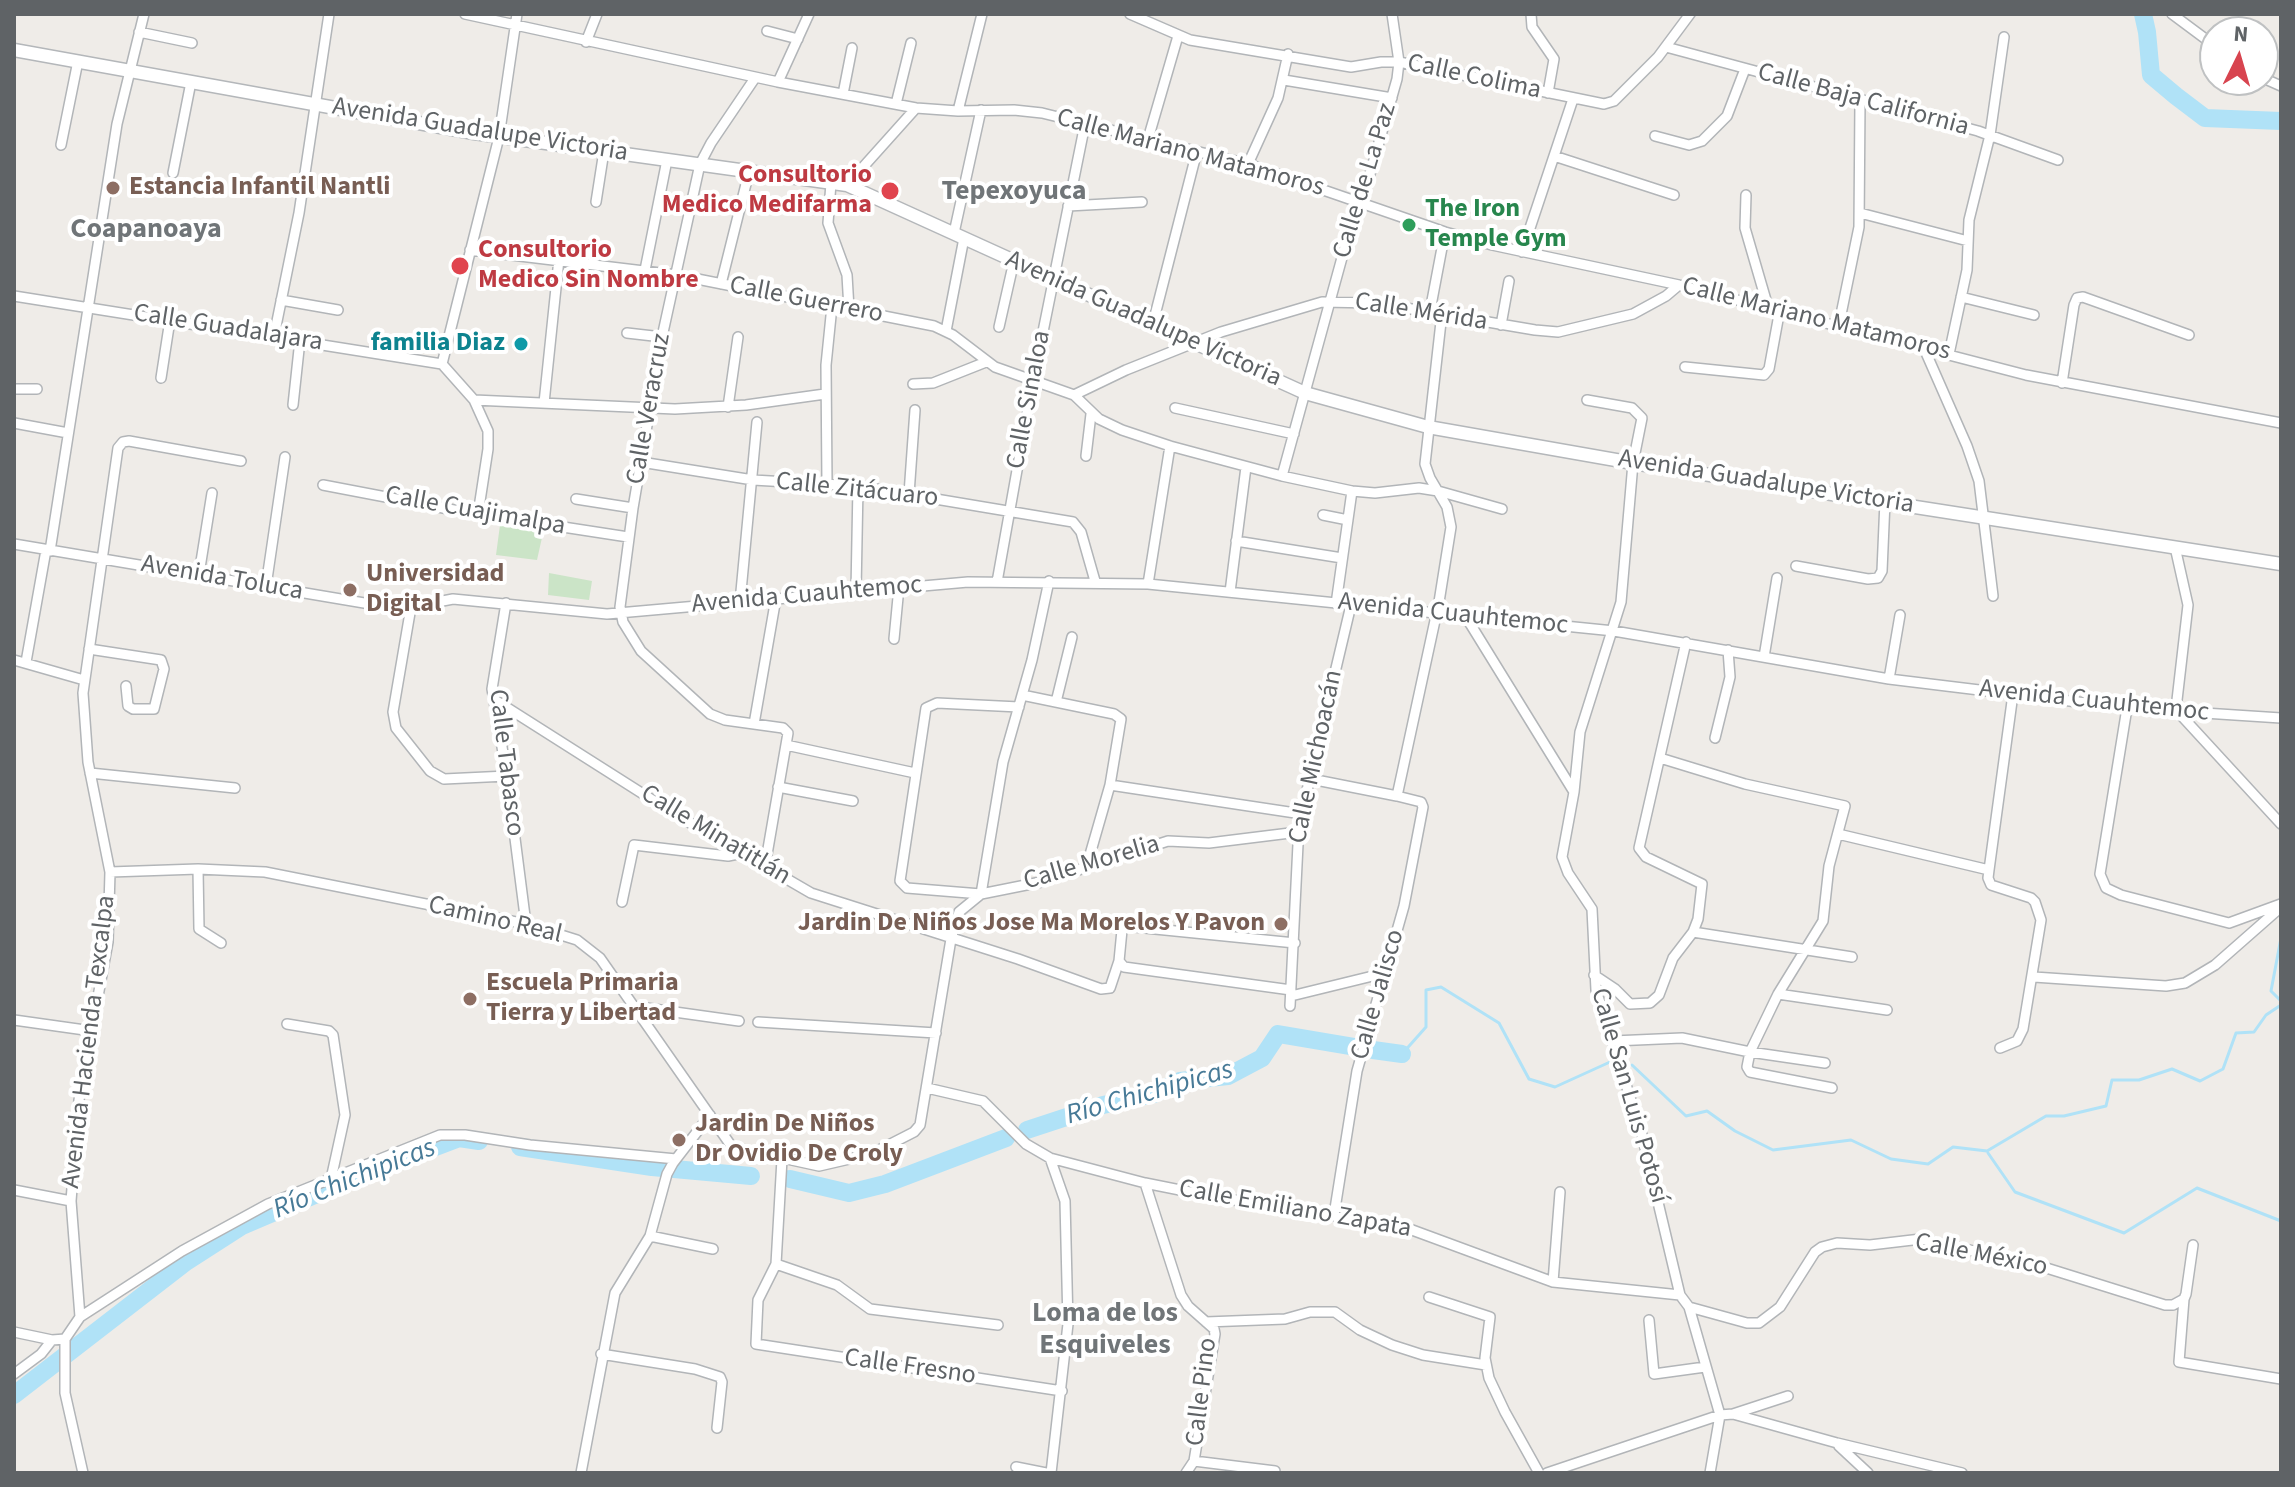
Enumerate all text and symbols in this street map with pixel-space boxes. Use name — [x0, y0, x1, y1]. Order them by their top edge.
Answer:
north arrow — [2199, 16, 2279, 96]
text: N — [2232, 18, 2250, 51]
street label: Calle Colima — [1404, 49, 1544, 107]
street label: Calle Baja California — [1754, 58, 1972, 144]
street label: Avenida Guadalupe Victoria — [330, 92, 630, 170]
street label: Calle de La Paz — [1328, 100, 1404, 262]
street label: Calle Mariano Matamoros — [1053, 103, 1327, 205]
place label: Consultorio Medico Medifarma — [662, 160, 872, 222]
place label: Estancia Infantil Nantli — [129, 172, 390, 204]
district label: Tepexoyuca — [941, 176, 1087, 210]
marker: Estancia Infantil Nantli — [104, 179, 122, 197]
marker: Consultorio Medico Medifarma — [879, 180, 901, 202]
place label: The Iron Temple Gym — [1425, 194, 1567, 256]
district label: Coapanoaya — [70, 214, 222, 248]
marker: The Iron Temple Gym — [1400, 216, 1418, 234]
place label: Consultorio Medico Sin Nombre — [478, 235, 699, 296]
street label: Avenida Guadalupe Victoria — [1000, 245, 1286, 395]
marker: Consultorio Medico Sin Nombre — [449, 255, 471, 277]
street label: Calle Guerrero — [726, 271, 886, 331]
street label: Calle Mariano Matamoros — [1678, 272, 1954, 368]
street label: Calle Mérida — [1352, 287, 1490, 339]
street label: Calle Guadalajara — [131, 299, 325, 359]
place label: familia Diaz — [371, 328, 505, 360]
street label: Calle Sinaloa — [1001, 328, 1059, 472]
street label: Calle Veracruz — [621, 331, 679, 487]
marker: familia Diaz — [512, 335, 530, 353]
street label: Avenida Guadalupe Victoria — [1616, 444, 1916, 522]
street label: Calle Zitácuaro — [774, 467, 940, 515]
street label: Calle Cuajimalpa — [382, 481, 568, 543]
street label: Avenida Toluca — [139, 549, 305, 609]
place label: Universidad Digital — [366, 559, 505, 620]
street label: Avenida Cuauhtemoc — [690, 570, 924, 622]
marker: Universidad Digital — [341, 581, 359, 599]
street label: Avenida Cuauhtemoc — [1336, 587, 1570, 643]
street label: Calle Michoacán — [1283, 668, 1351, 846]
street label: Avenida Cuauhtemoc — [1977, 674, 2211, 730]
street label: Calle Tabasco — [481, 688, 529, 838]
street label: Calle Minatitlán — [634, 779, 796, 893]
street label: Calle Morelia — [1020, 830, 1164, 898]
street label: Camino Real — [425, 890, 565, 952]
street label: Avenida Hacienda Texcalpa — [57, 894, 123, 1190]
place label: Jardin De Niños Jose Ma Morelos Y Pavon — [798, 908, 1265, 940]
marker: Jardin De Niños Jose Ma Morelos Y Pavon — [1272, 915, 1290, 933]
street label: Calle Jalisco — [1346, 926, 1412, 1064]
place label: Escuela Primaria Tierra y Libertad — [486, 968, 679, 1030]
street label: Calle San Luis Potosí — [1582, 985, 1674, 1207]
marker: Escuela Primaria Tierra y Libertad — [461, 990, 479, 1008]
water label: Río Chichipicas — [1063, 1054, 1237, 1134]
place label: Jardin De Niños Dr Ovidio De Croly — [695, 1109, 903, 1170]
marker: Jardin De Niños Dr Ovidio De Croly — [670, 1131, 688, 1149]
water label: Río Chichipicas — [269, 1132, 441, 1228]
street label: Calle Emiliano Zapata — [1176, 1174, 1414, 1246]
street label: Calle México — [1912, 1228, 2050, 1284]
district label: Loma de los Esquiveles — [1032, 1298, 1178, 1364]
street label: Calle Pino — [1181, 1336, 1225, 1448]
street label: Calle Fresno — [842, 1343, 978, 1393]

